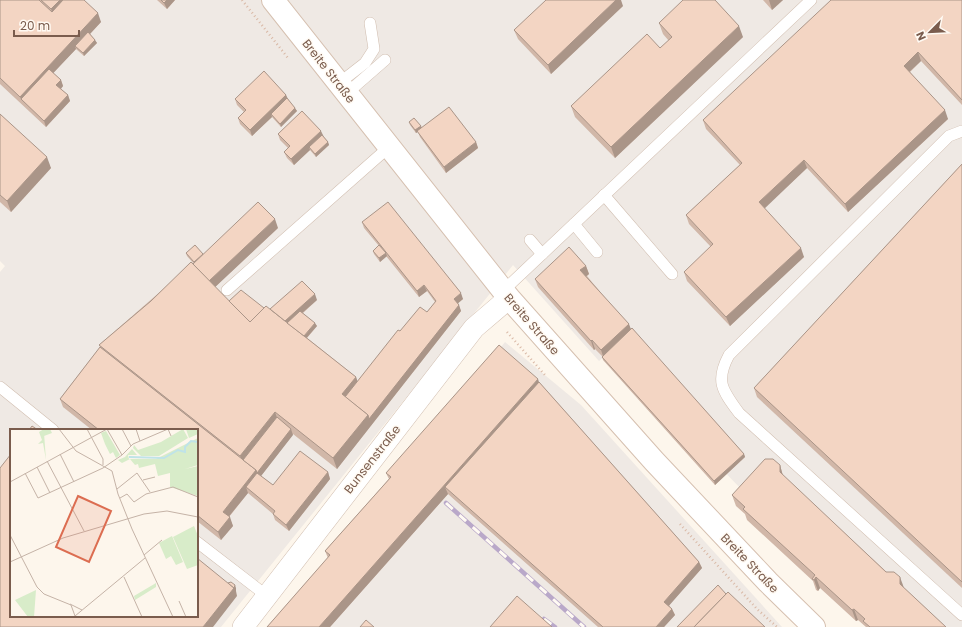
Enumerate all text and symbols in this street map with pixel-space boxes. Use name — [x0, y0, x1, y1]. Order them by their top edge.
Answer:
scale bar — [14, 12, 79, 38]
north arrow — [910, 12, 950, 52]
text: 20 m — [20, 17, 50, 34]
text: N — [912, 29, 930, 43]
street label: Breite Straße — [299, 35, 359, 107]
street label: Breite Straße — [500, 289, 564, 359]
street label: Bunsenstraße — [340, 421, 404, 497]
inset map — [10, 429, 198, 617]
street label: Breite Straße — [717, 529, 783, 597]

